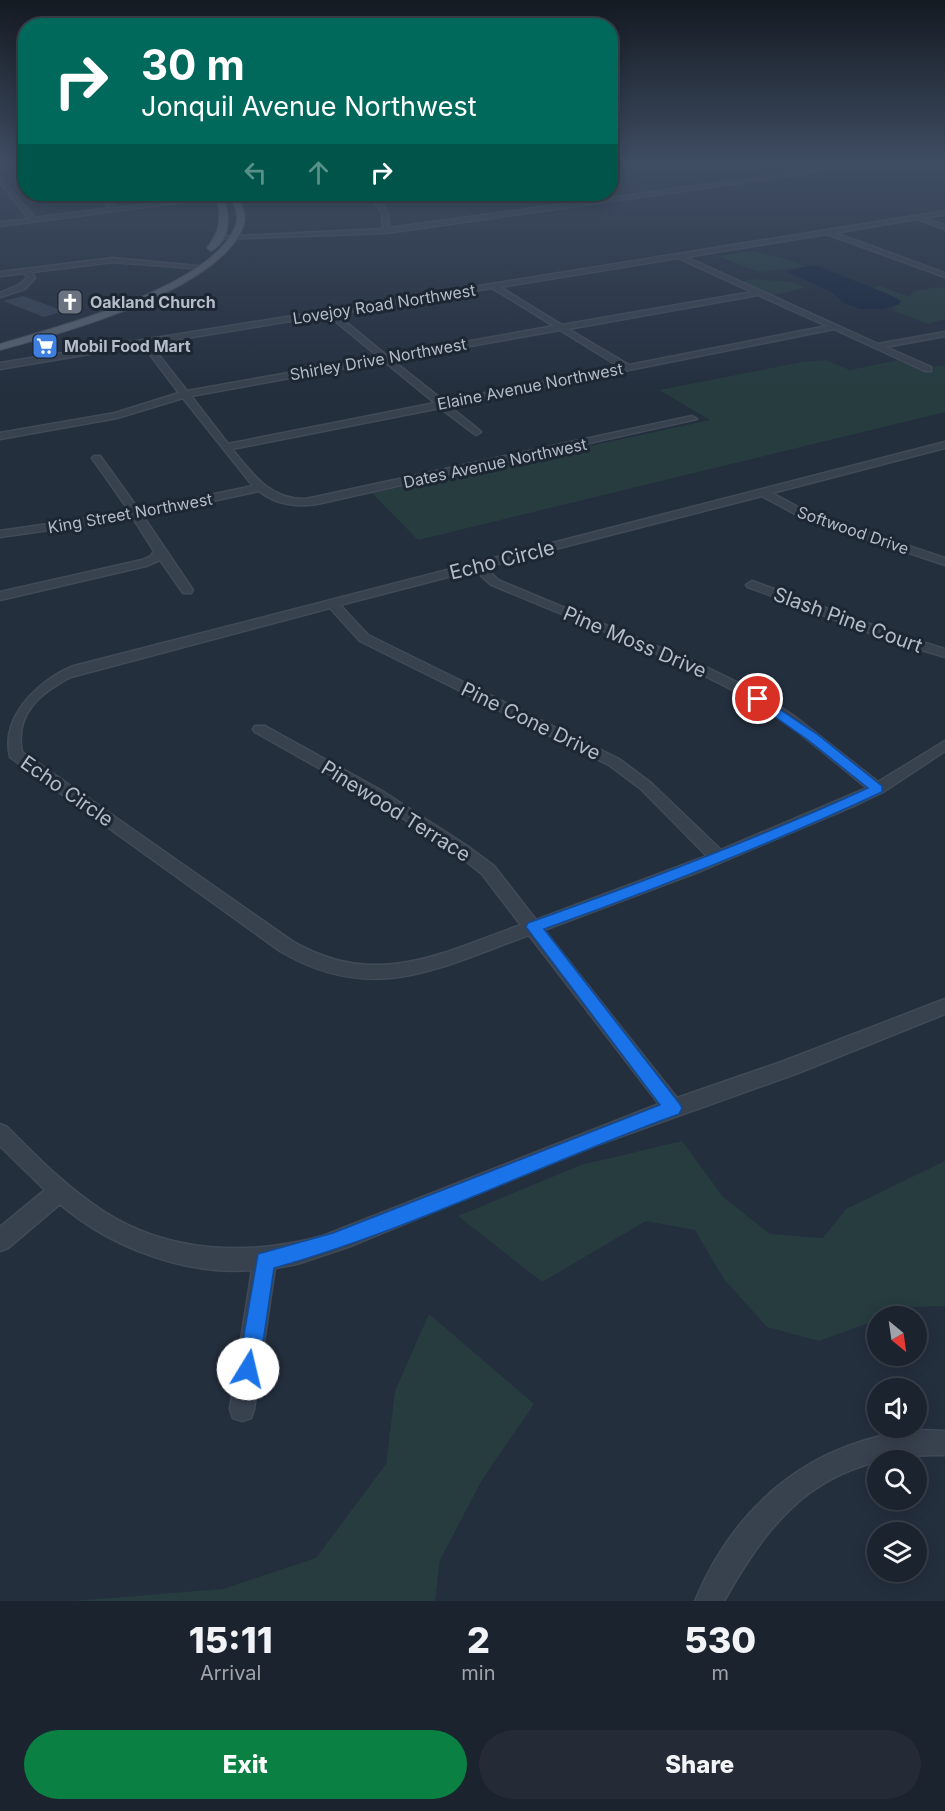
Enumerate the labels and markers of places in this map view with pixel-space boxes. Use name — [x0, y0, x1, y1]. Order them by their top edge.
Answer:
church icon: Oakland Church — [55, 287, 85, 317]
place label: Oakland Church — [90, 292, 216, 312]
supermarket icon: Mobil Food Mart — [30, 331, 60, 361]
place label: Mobil Food Mart — [64, 336, 191, 356]
pin — [732, 673, 783, 724]

